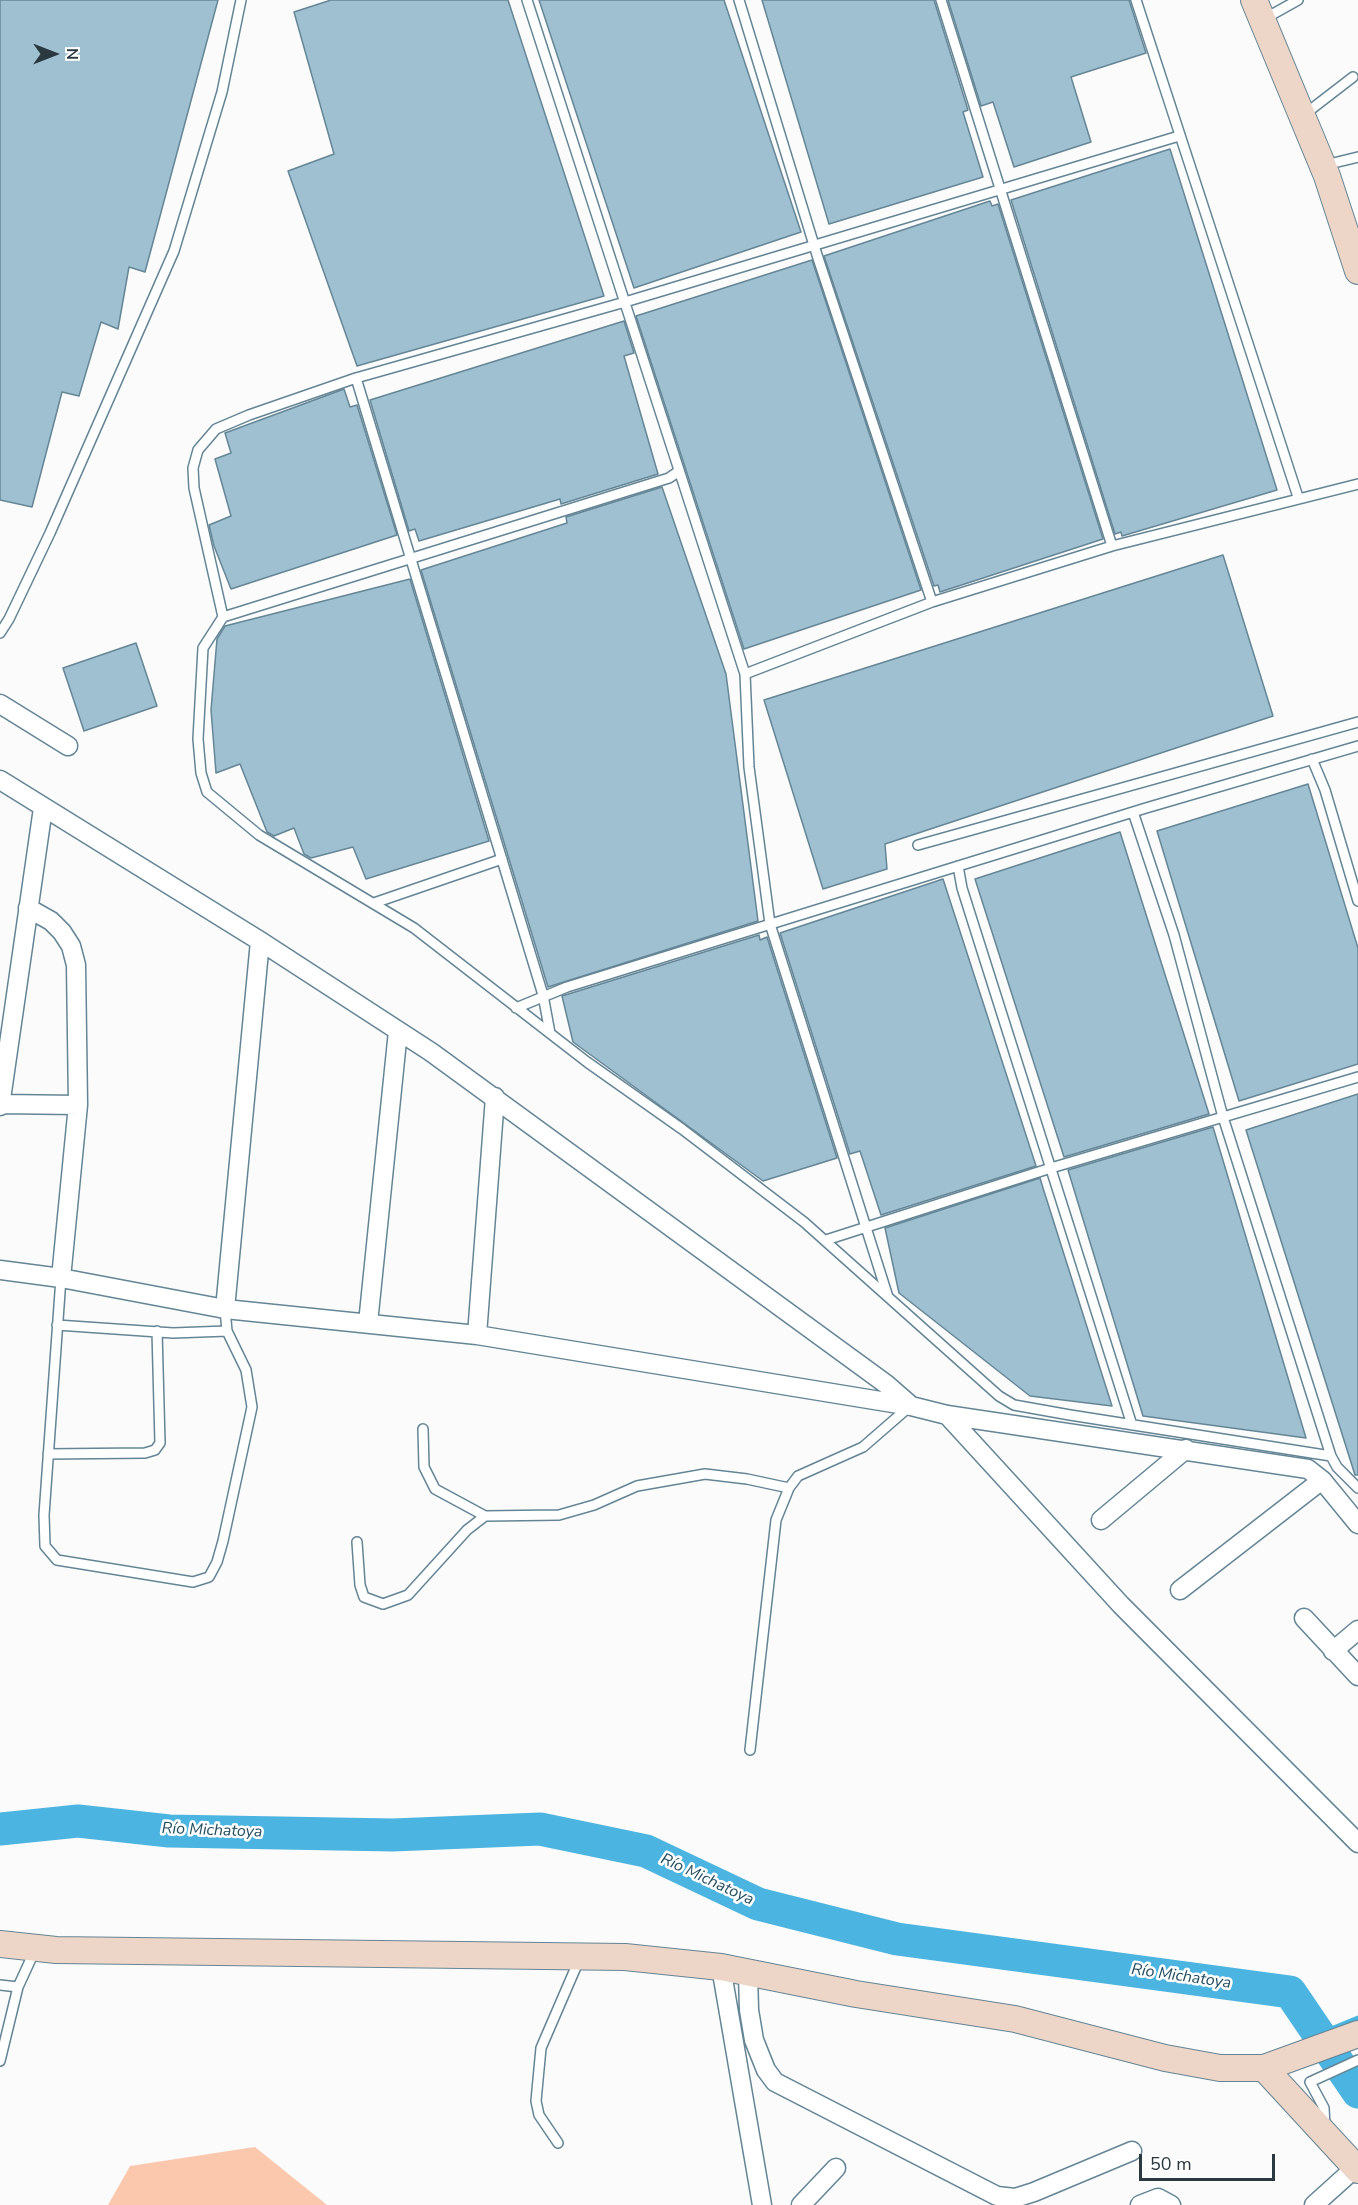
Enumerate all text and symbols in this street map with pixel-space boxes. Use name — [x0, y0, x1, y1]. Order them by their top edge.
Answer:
north arrow — [24, 24, 84, 84]
text: N — [61, 48, 83, 60]
water label: Río Michatoya — [161, 1820, 263, 1842]
water label: Río Michatoya — [657, 1850, 757, 1910]
water label: Río Michatoya — [1130, 1960, 1232, 1994]
scale bar — [1142, 2142, 1278, 2180]
text: 50 m — [1150, 2152, 1192, 2176]

